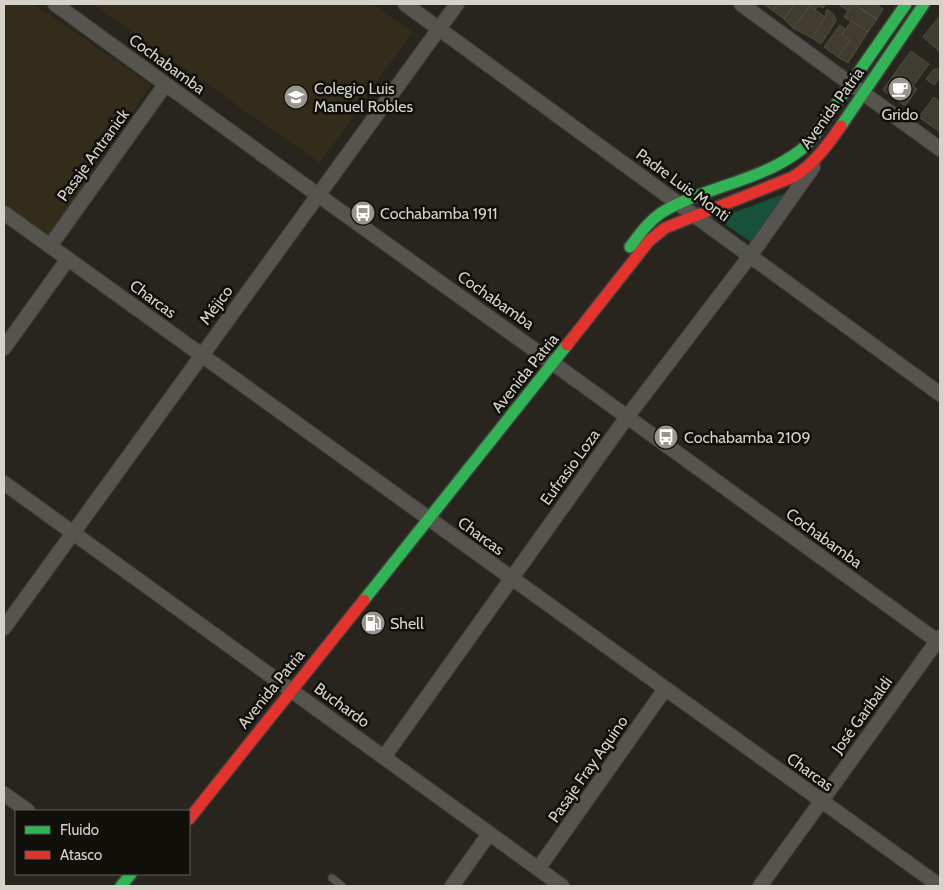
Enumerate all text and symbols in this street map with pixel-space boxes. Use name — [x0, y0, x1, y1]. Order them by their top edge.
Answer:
street label: Cochabamba — [125, 30, 209, 98]
street label: Avenida Patria — [796, 63, 868, 152]
cafe icon: Grido — [887, 76, 913, 102]
place label: Colegio Luis Manuel Robles — [314, 79, 413, 116]
school or university icon: Colegio Luis Manuel Robles — [283, 84, 309, 110]
street label: Pasaje Antranick — [53, 104, 133, 205]
place label: Grido — [882, 105, 919, 124]
street label: Padre Luis Monti — [632, 145, 734, 225]
bus stop icon: Cochabamba 1911 — [350, 200, 376, 226]
place label: Cochabamba 1911 — [380, 204, 498, 223]
street label: Cochabamba — [454, 267, 538, 334]
street label: Charcas — [126, 276, 180, 322]
street label: Méjico — [195, 282, 237, 328]
street label: Avenida Patria — [488, 330, 563, 416]
bus stop icon: Cochabamba 2109 — [653, 424, 679, 450]
street label: Eufrasio Loza — [536, 425, 604, 509]
place label: Cochabamba 2109 — [684, 428, 811, 447]
street label: Cochabamba — [782, 504, 866, 572]
street label: Charcas — [454, 513, 508, 559]
fuel station icon: Shell — [360, 610, 386, 636]
place label: Shell — [390, 614, 424, 633]
street label: Avenida Patria — [234, 646, 309, 732]
street label: José Garibaldi — [827, 673, 896, 758]
street label: Buchardo — [311, 679, 374, 732]
street label: Pasaje Fray Aquino — [544, 712, 632, 826]
street label: Charcas — [783, 749, 837, 795]
legend — [15, 810, 190, 875]
text: Fluido — [60, 821, 99, 839]
text: Atasco — [60, 846, 102, 864]

